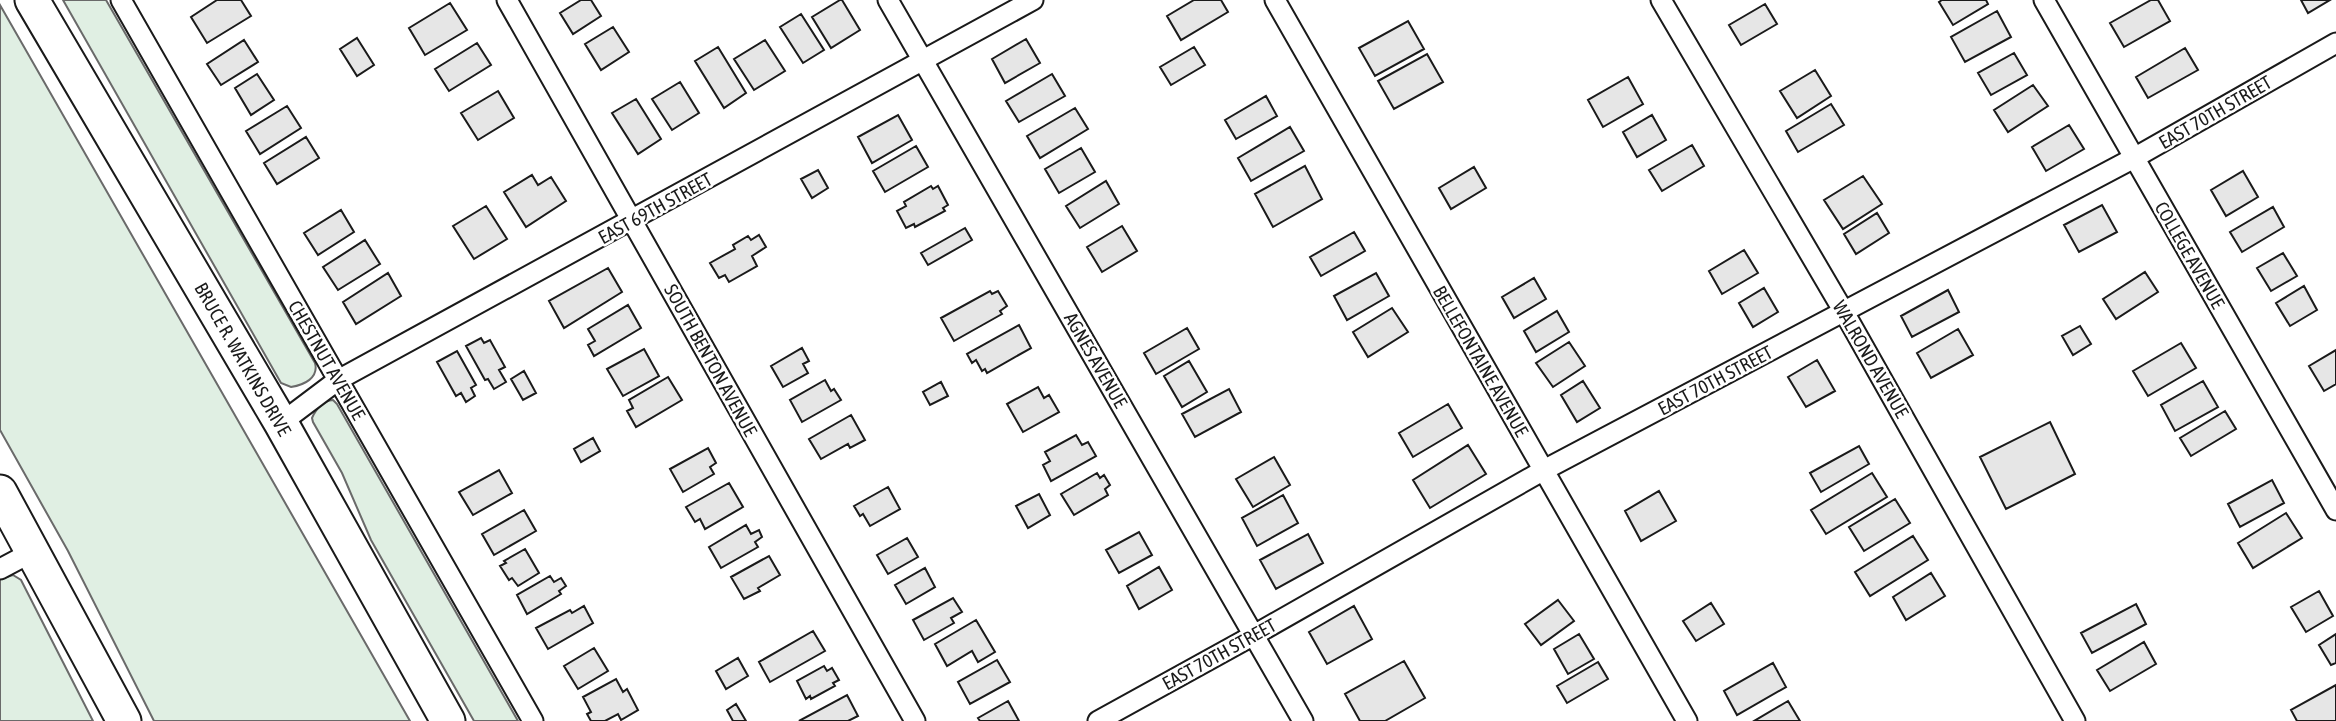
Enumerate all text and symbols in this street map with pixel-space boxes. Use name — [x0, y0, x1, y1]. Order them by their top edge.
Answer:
street label: EAST 70TH STREET — [2155, 71, 2276, 153]
street label: EAST 69TH STREET — [594, 167, 716, 248]
street label: COLLEGE AVENUE — [2151, 198, 2229, 312]
street label: BRUCE R. WATKINS DRIVE — [190, 279, 296, 439]
street label: SOUTH BENTON AVENUE — [660, 280, 762, 440]
street label: BELLEFONTAINE AVENUE — [1429, 282, 1533, 440]
street label: CHESTNUT AVENUE — [284, 296, 370, 424]
street label: WALROND AVENUE — [1829, 296, 1913, 422]
street label: AGNES AVENUE — [1060, 309, 1132, 411]
street label: EAST 70TH STREET — [1654, 340, 1777, 419]
street label: EAST 70TH STREET — [1158, 613, 1280, 694]

